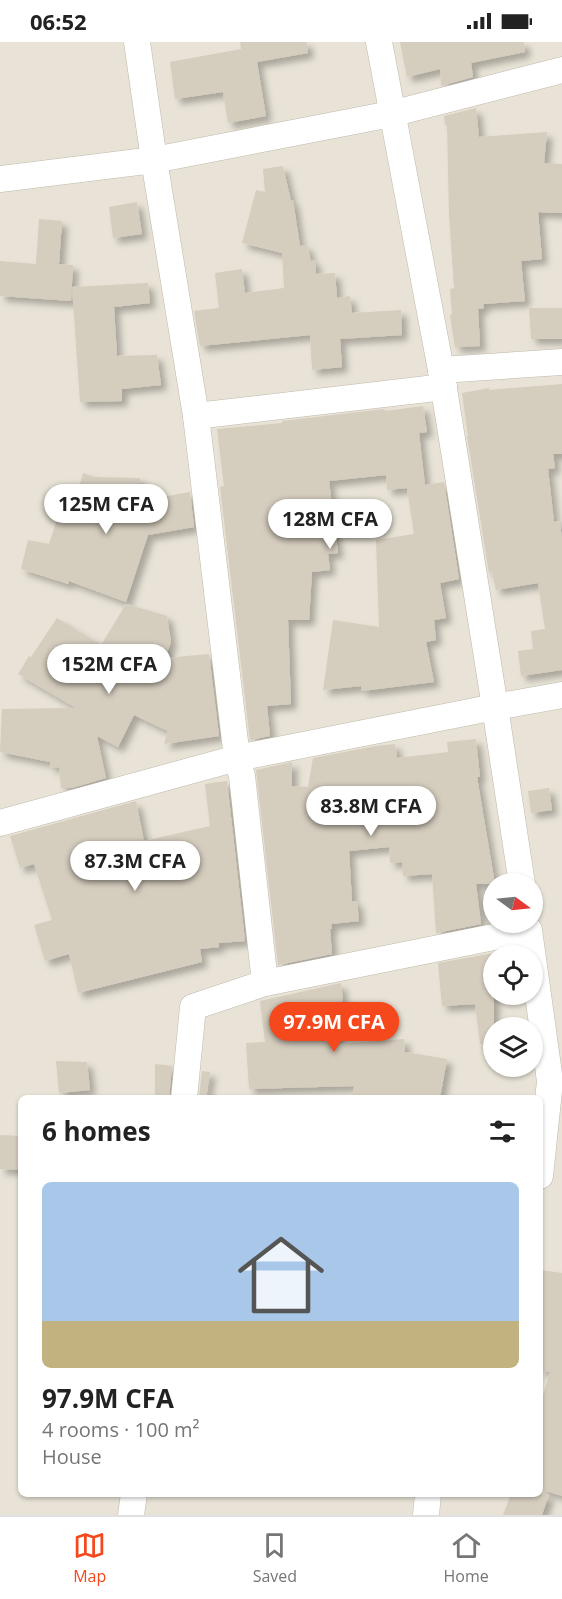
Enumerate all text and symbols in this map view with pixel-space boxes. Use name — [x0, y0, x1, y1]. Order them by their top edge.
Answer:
text: 06:52 — [30, 6, 87, 36]
pin: 125M CFA — [44, 484, 168, 535]
text: 125M CFA — [58, 490, 154, 517]
pin: 128M CFA — [268, 499, 392, 550]
text: 128M CFA — [282, 505, 378, 532]
pin: 152M CFA — [47, 644, 171, 695]
text: 152M CFA — [61, 650, 157, 677]
pin: 83.8M CFA — [302, 786, 440, 837]
text: 83.8M CFA — [320, 792, 422, 819]
pin: 87.3M CFA — [66, 841, 204, 892]
text: 87.3M CFA — [84, 847, 186, 874]
north arrow — [483, 873, 543, 933]
map controls — [483, 873, 543, 1077]
button: locate — [483, 945, 543, 1005]
pin: 97.9M CFA — [265, 1002, 403, 1053]
text: 97.9M CFA — [283, 1008, 385, 1035]
button: layers — [483, 1017, 543, 1077]
text: 6 homes — [42, 1113, 151, 1149]
icon: filters — [486, 1115, 519, 1148]
icon: home — [227, 1221, 335, 1329]
text: 97.9M CFA — [42, 1380, 174, 1416]
text: 4 rooms · 100 m² — [42, 1416, 200, 1443]
text: House — [42, 1443, 102, 1470]
tab: Map — [73, 1529, 106, 1587]
tab: Saved — [253, 1529, 297, 1587]
tab: Home — [444, 1529, 489, 1587]

